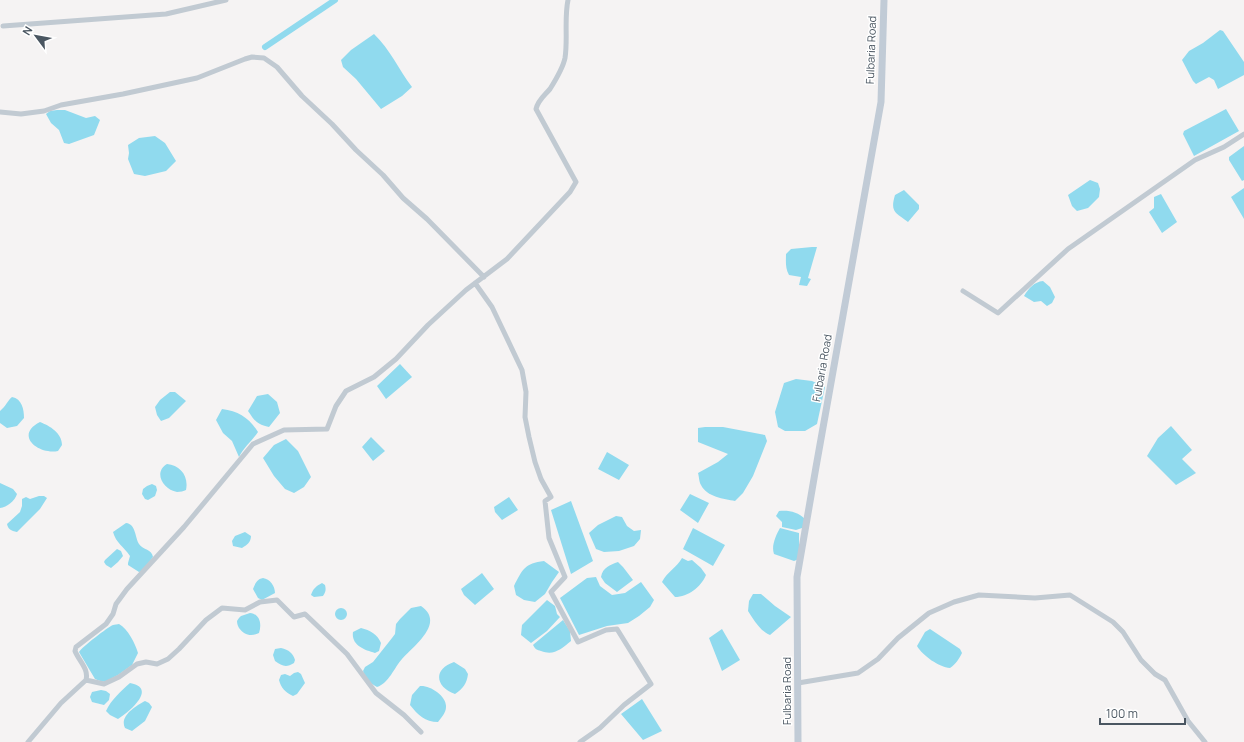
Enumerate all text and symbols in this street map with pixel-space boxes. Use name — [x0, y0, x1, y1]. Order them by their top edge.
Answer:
north arrow — [16, 16, 56, 56]
street label: Fulbaria Road — [862, 16, 879, 84]
text: N — [19, 23, 36, 38]
street label: Fulbaria Road — [808, 333, 835, 403]
street label: Fulbaria Road — [779, 657, 794, 725]
scale bar — [1100, 700, 1185, 726]
text: 100 m — [1106, 705, 1138, 722]

